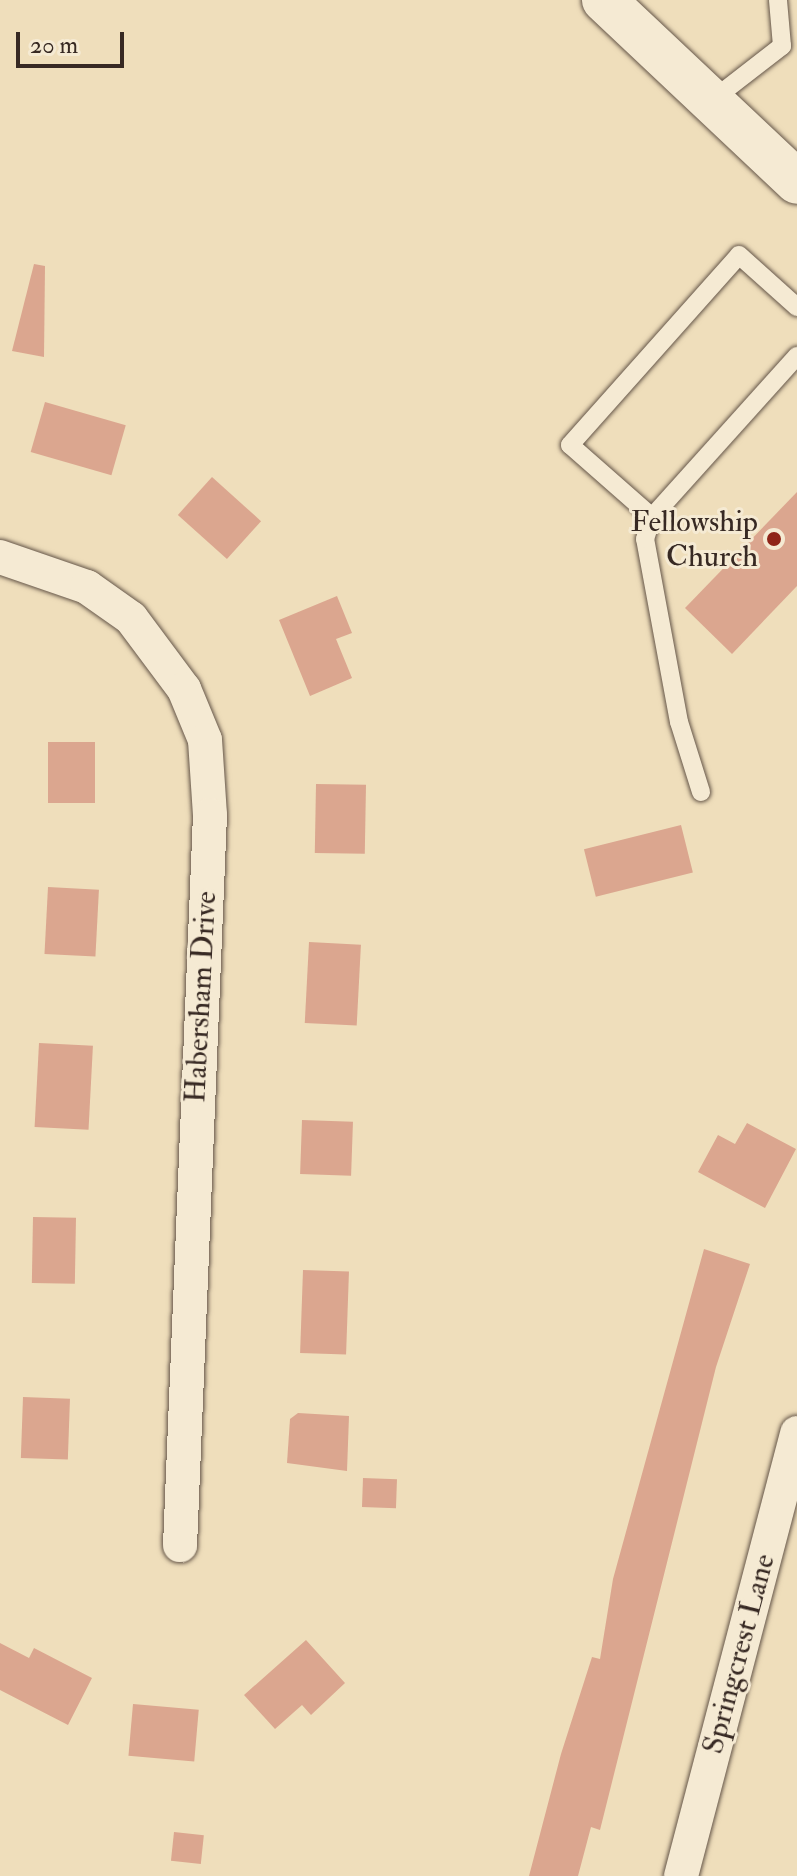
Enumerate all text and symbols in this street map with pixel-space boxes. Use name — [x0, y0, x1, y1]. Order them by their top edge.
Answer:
scale bar — [20, 16, 128, 66]
text: 20 m — [30, 30, 78, 61]
place label: Fellowship Church — [630, 504, 758, 574]
marker: Fellowship Church — [765, 530, 783, 548]
street label: Habersham Drive — [177, 890, 225, 1104]
street label: Springcrest Lane — [695, 1550, 783, 1758]

